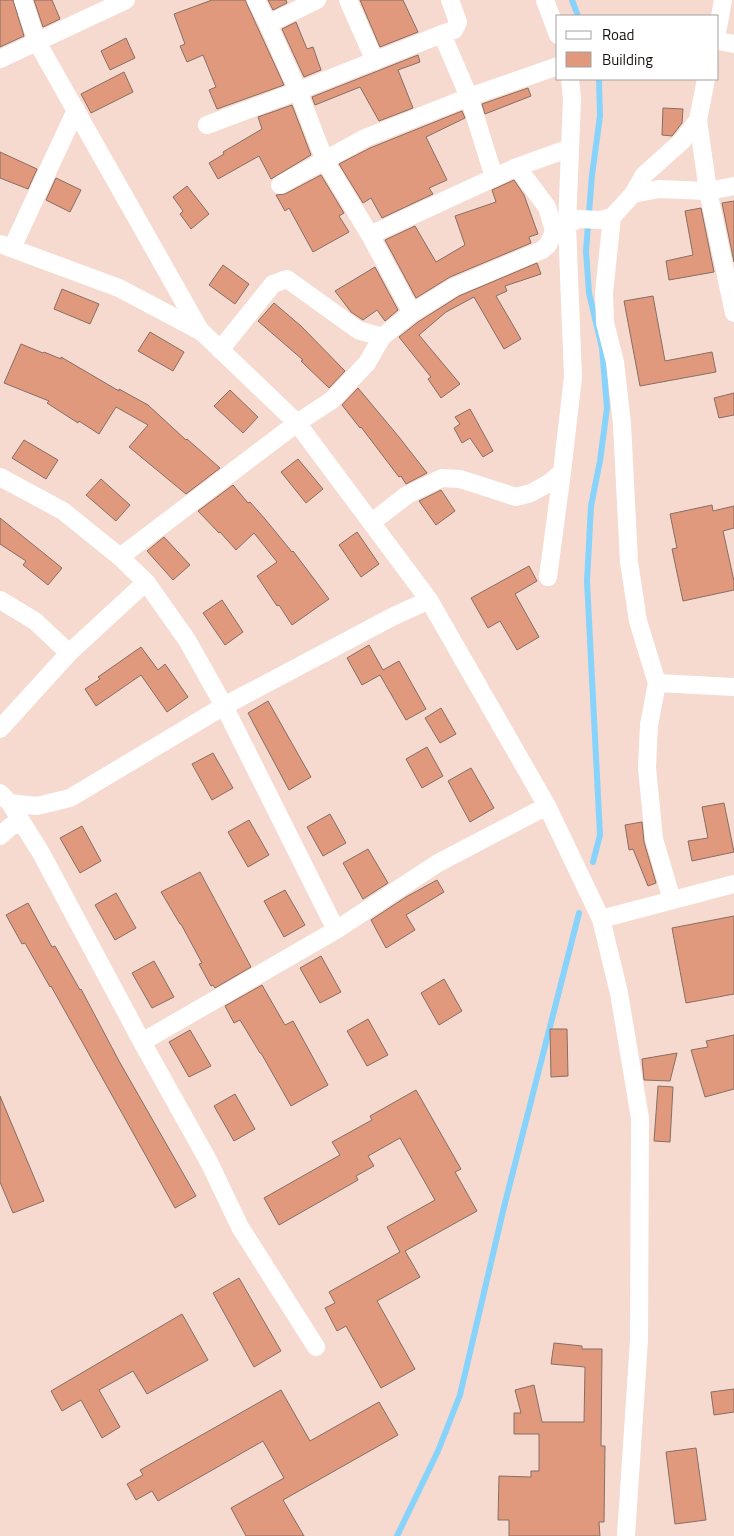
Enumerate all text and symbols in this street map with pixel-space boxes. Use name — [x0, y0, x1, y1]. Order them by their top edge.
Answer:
legend — [556, 15, 719, 80]
text: Road — [602, 23, 634, 46]
text: Building — [602, 48, 653, 71]

